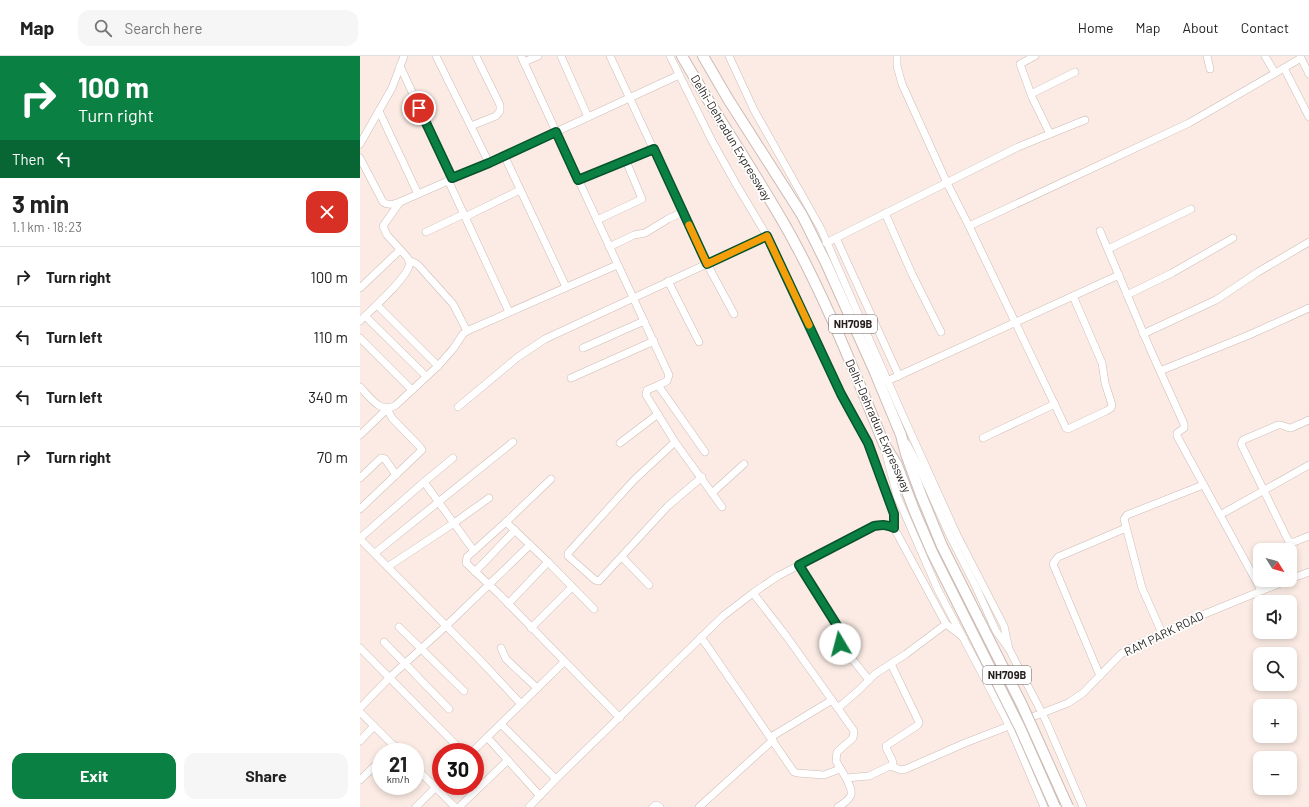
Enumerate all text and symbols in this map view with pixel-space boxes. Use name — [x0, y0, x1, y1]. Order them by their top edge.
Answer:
search box — [78, 10, 358, 46]
text: Map — [20, 16, 54, 39]
icon: search — [92, 17, 114, 39]
text: Search here — [124, 19, 202, 37]
text: Home — [1078, 19, 1114, 36]
text: Map — [1136, 19, 1160, 36]
text: About — [1182, 19, 1219, 36]
text: Contact — [1241, 19, 1289, 36]
text: 100 m — [78, 70, 149, 104]
icon: right — [12, 72, 64, 124]
street label: Delhi-Dehradun Expressway — [689, 72, 775, 204]
pin — [402, 91, 436, 125]
icon: arrive — [408, 97, 430, 119]
text: Turn right — [78, 104, 154, 126]
icon: left — [53, 148, 75, 170]
text: Then — [12, 150, 45, 168]
text: 3 min — [12, 189, 69, 218]
button: close — [306, 191, 348, 233]
text: 1.1 km · 18:23 — [12, 219, 82, 235]
icon: right — [12, 266, 34, 288]
text: Turn right — [46, 268, 111, 286]
text: 100 m — [310, 268, 348, 286]
road number: NH709B — [829, 315, 877, 333]
icon: left — [12, 326, 34, 348]
text: Turn left — [46, 328, 102, 346]
text: 110 m — [314, 328, 348, 346]
street label: Delhi-Dehradun Expressway — [843, 357, 915, 495]
icon: left — [12, 386, 34, 408]
text: Turn left — [46, 388, 102, 406]
text: 340 m — [308, 388, 348, 406]
icon: right — [12, 446, 34, 468]
text: Turn right — [46, 448, 111, 466]
text: 70 m — [317, 448, 348, 466]
north arrow — [1253, 543, 1297, 587]
map controls — [1253, 543, 1297, 795]
button: sound — [1253, 595, 1297, 639]
street label: RAM PARK ROAD — [1122, 608, 1206, 658]
position arrow — [819, 623, 861, 665]
button: search — [1253, 647, 1297, 691]
road number: NH709B — [983, 666, 1031, 684]
button: + — [1253, 699, 1297, 743]
speed limit sign: 30 — [432, 743, 484, 795]
button: − — [1253, 751, 1297, 795]
text: 21 — [389, 752, 407, 776]
button: Exit — [12, 753, 176, 799]
button: Share — [184, 753, 348, 799]
text: km/h — [387, 773, 409, 785]

